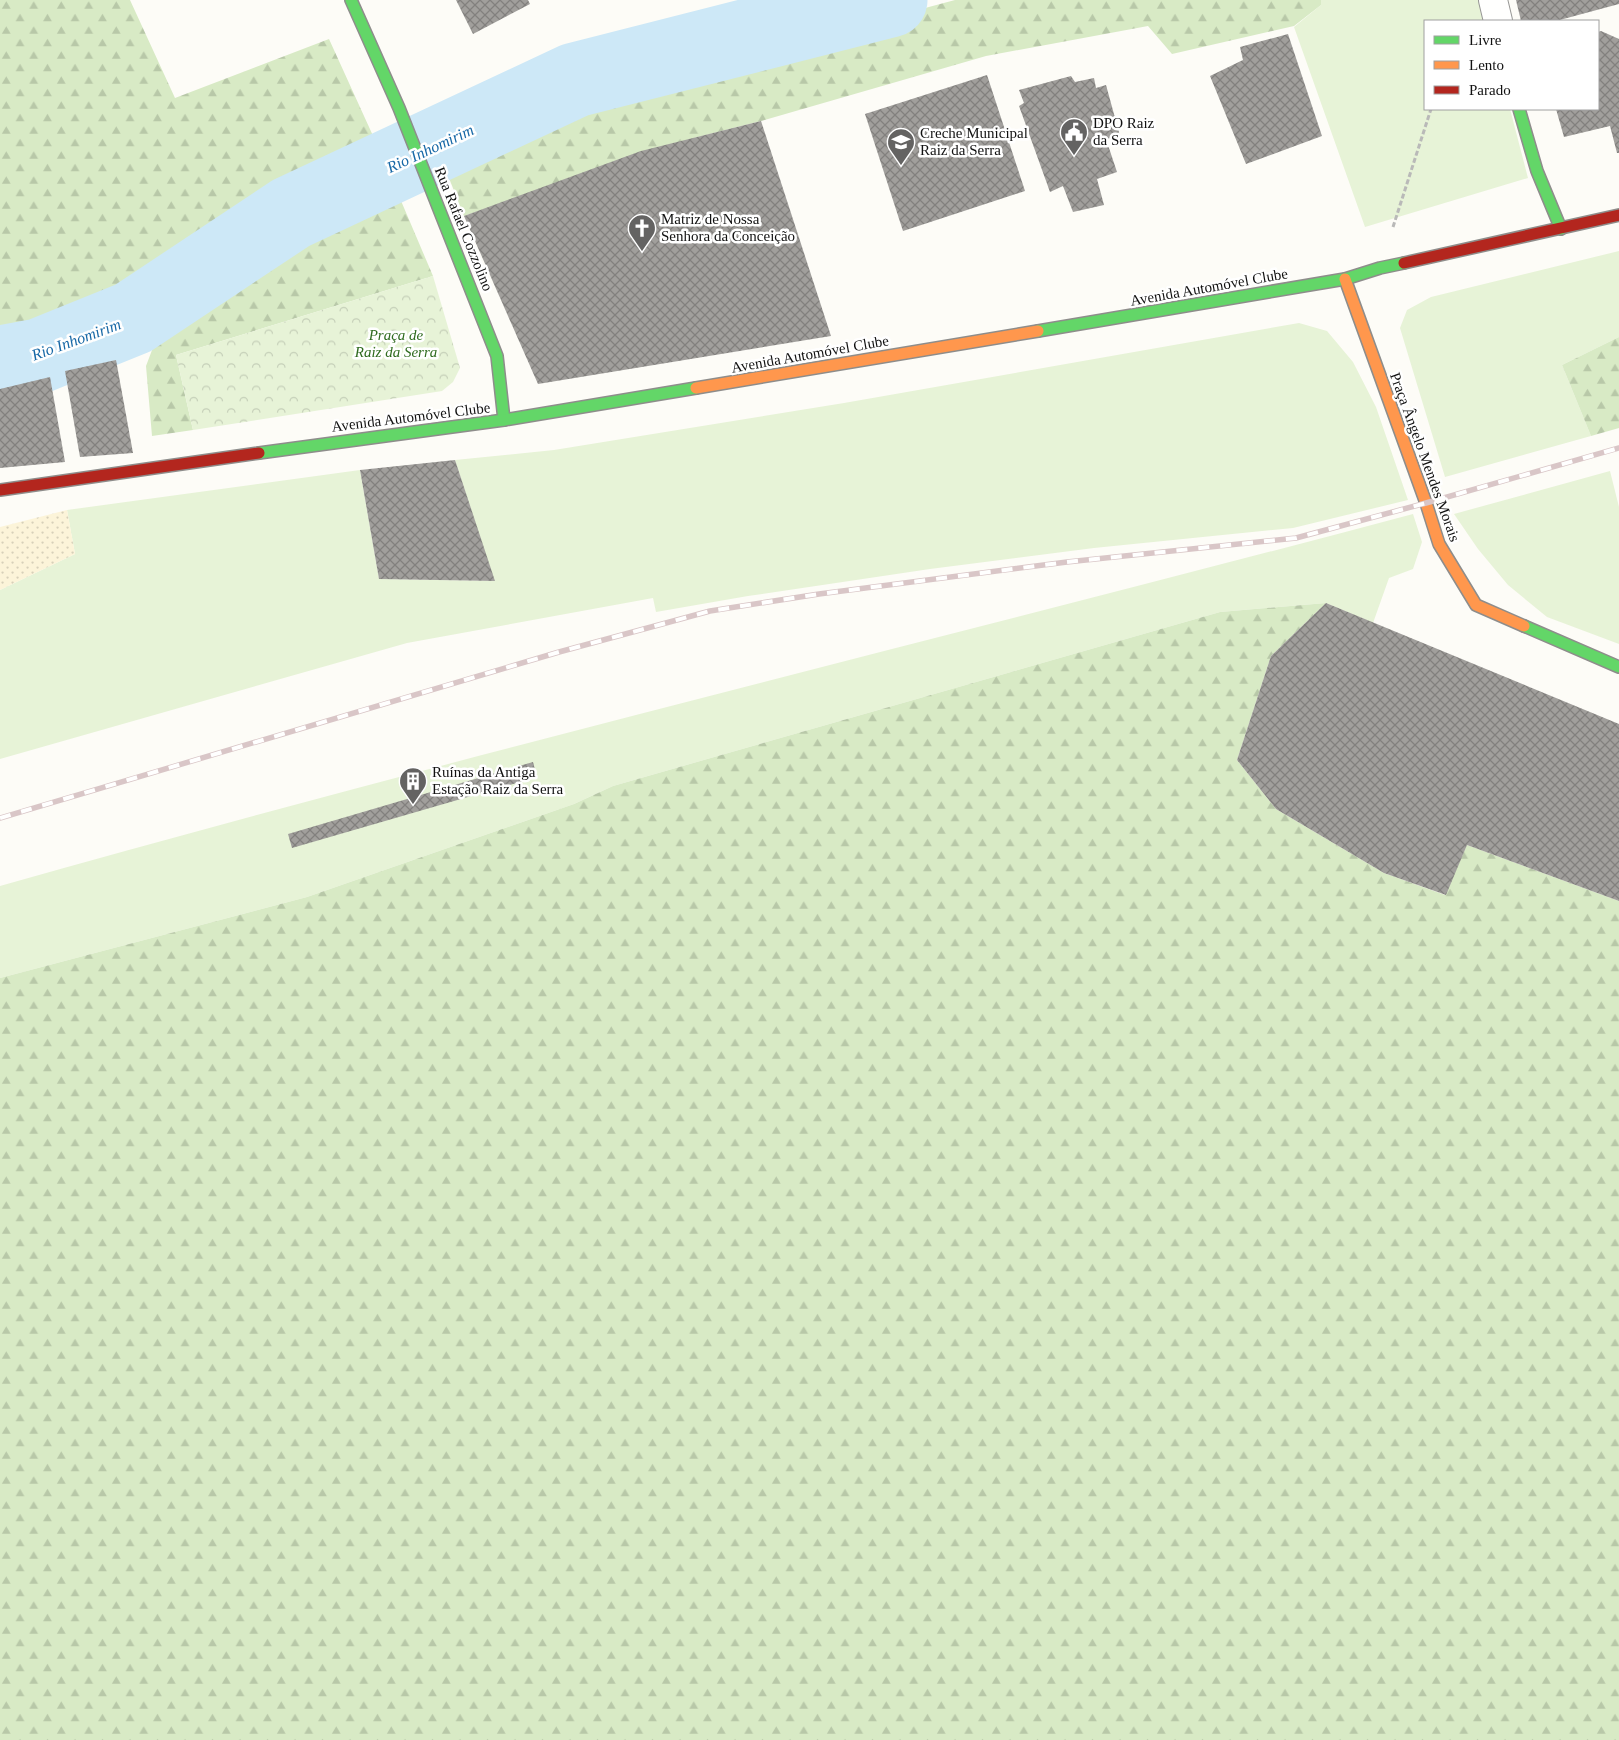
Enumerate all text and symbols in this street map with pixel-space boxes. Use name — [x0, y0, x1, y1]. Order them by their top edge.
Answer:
legend — [1424, 20, 1599, 110]
text: Livre — [1469, 32, 1502, 48]
text: Lento — [1469, 57, 1504, 73]
text: Parado — [1469, 82, 1511, 98]
place label: DPO Raiz da Serra — [1093, 115, 1155, 148]
public building icon: DPO Raiz da Serra — [1059, 117, 1089, 156]
water label: Rio Inhomirim — [383, 121, 476, 176]
place label: Creche Municipal Raiz da Serra — [920, 125, 1028, 158]
school or university icon: Creche Municipal Raiz da Serra — [886, 127, 916, 166]
street label: Rua Rafael Cozzolino — [432, 165, 496, 293]
place label: Matriz de Nossa Senhora da Conceição — [661, 211, 795, 244]
church icon: Matriz de Nossa Senhora da Conceição — [627, 213, 657, 252]
street label: Avenida Automóvel Clube — [1129, 265, 1289, 309]
water label: Rio Inhomirim — [28, 315, 123, 364]
park label: Praça de Raiz da Serra — [354, 327, 437, 360]
street label: Avenida Automóvel Clube — [730, 332, 890, 376]
street label: Praça Ângelo Mendes Morais — [1387, 370, 1463, 544]
street label: Avenida Automóvel Clube — [331, 399, 492, 435]
place label: Ruínas da Antiga Estação Raiz da Serra — [432, 764, 564, 797]
building icon: Ruínas da Antiga Estação Raiz da Serra — [398, 766, 428, 805]

